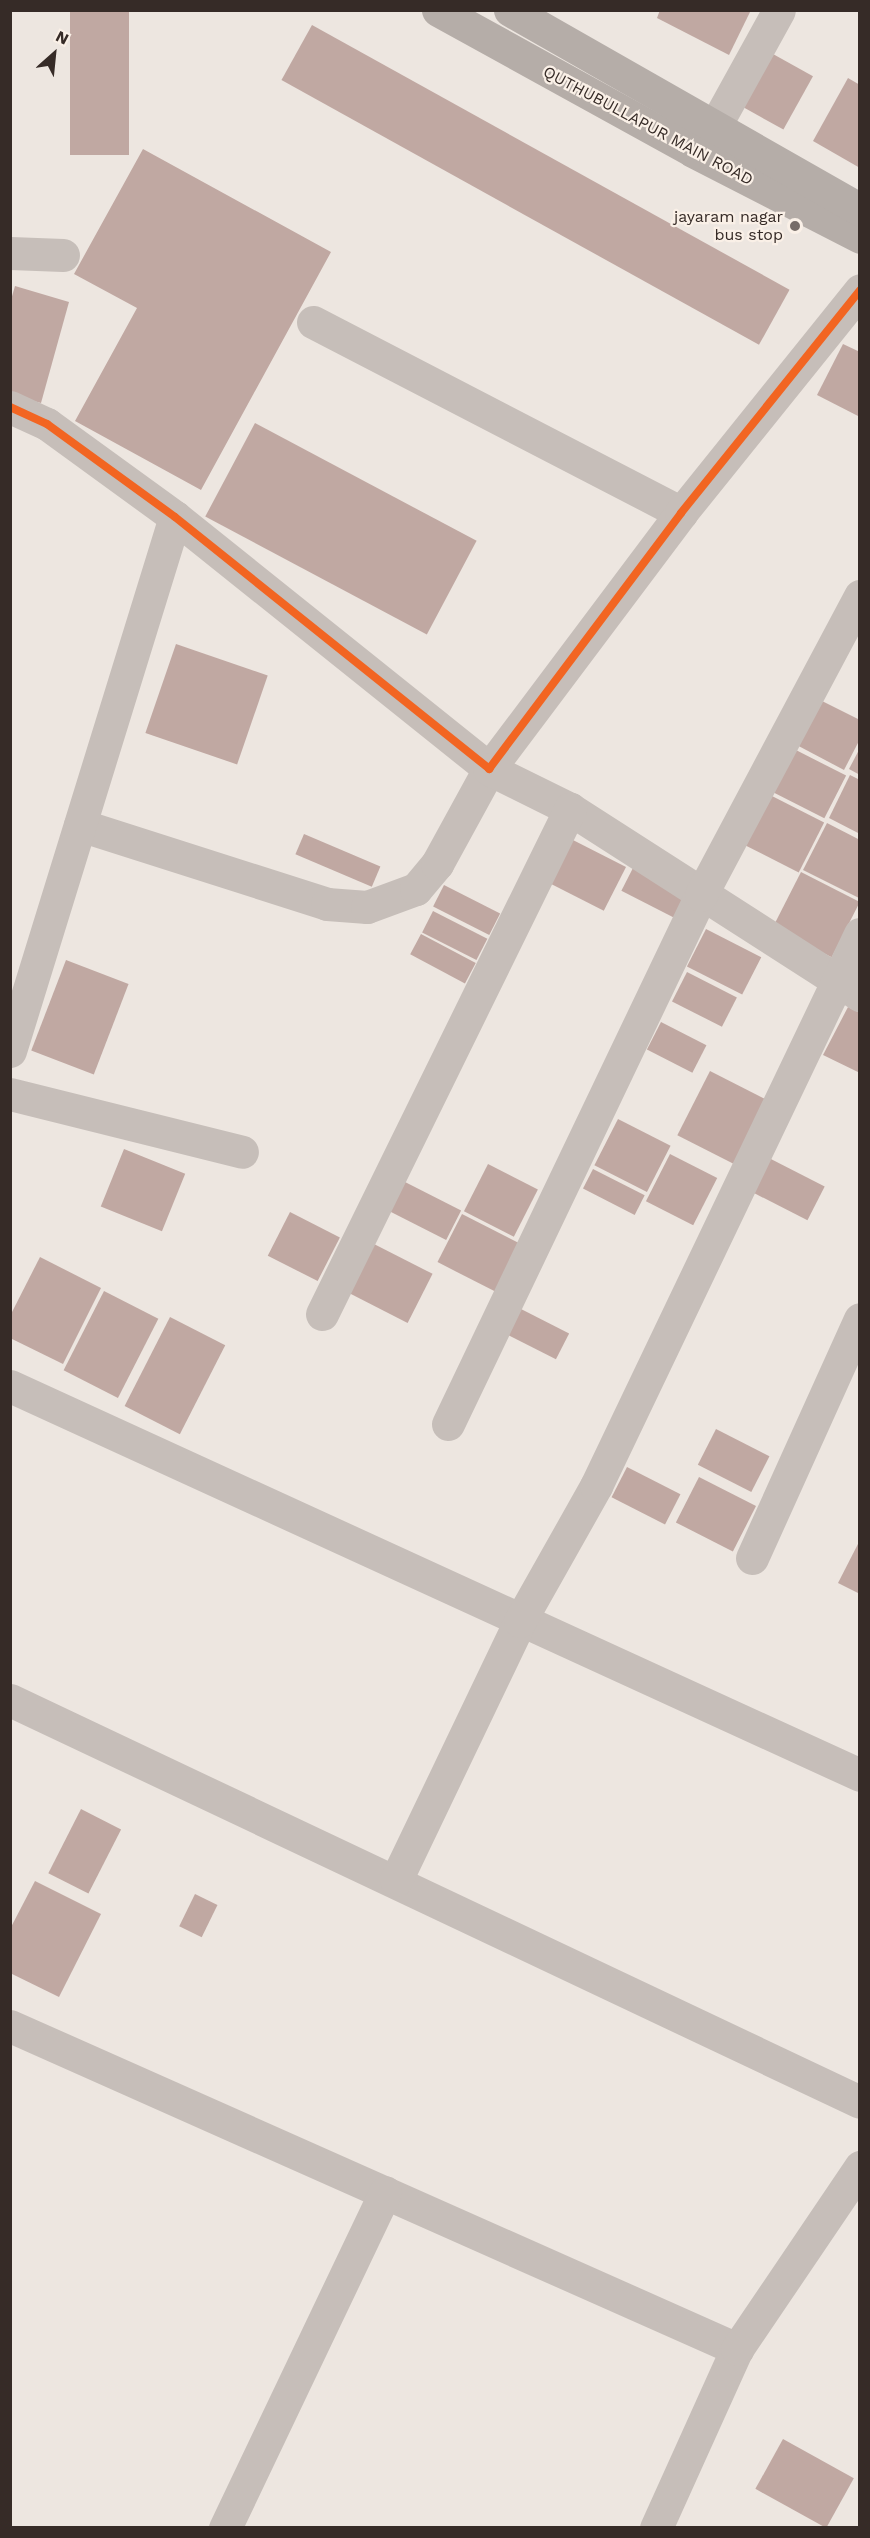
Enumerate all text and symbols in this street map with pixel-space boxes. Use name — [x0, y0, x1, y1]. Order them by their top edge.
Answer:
north arrow — [24, 24, 84, 84]
text: N — [53, 26, 72, 49]
street label: QUTHUBULLAPUR MAIN ROAD — [540, 62, 756, 190]
place label: jayaram nagar bus stop — [674, 207, 783, 245]
marker: jayaram nagar bus stop — [788, 219, 802, 233]

